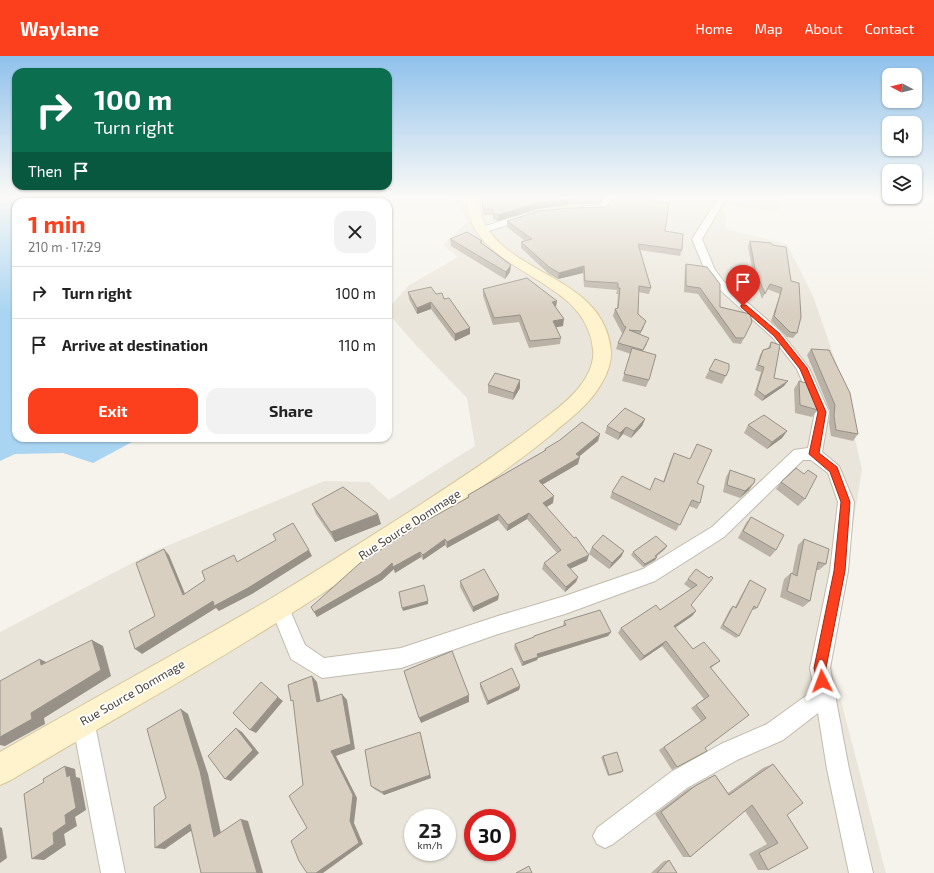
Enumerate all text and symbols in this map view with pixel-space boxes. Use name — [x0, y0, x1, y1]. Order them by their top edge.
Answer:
text: Waylane — [20, 17, 99, 40]
text: Home — [696, 20, 733, 37]
text: Map — [755, 20, 783, 37]
text: About — [805, 20, 843, 37]
text: Contact — [865, 20, 914, 37]
north arrow — [882, 68, 922, 108]
map controls — [882, 68, 922, 204]
text: 100 m — [94, 82, 172, 116]
icon: right — [28, 84, 80, 136]
text: Turn right — [94, 116, 174, 138]
button: sound — [882, 116, 922, 156]
icon: arrive — [70, 160, 92, 182]
text: Then — [28, 162, 62, 180]
button: layers — [882, 164, 922, 204]
text: 1 min — [28, 209, 86, 238]
button: close — [334, 211, 376, 253]
text: 210 m · 17:29 — [28, 239, 101, 255]
pin — [726, 265, 760, 306]
icon: arrive — [732, 271, 754, 293]
icon: right — [28, 282, 50, 304]
text: Turn right — [62, 284, 132, 302]
text: 100 m — [335, 284, 376, 302]
icon: arrive — [28, 334, 50, 356]
text: Arrive at destination — [62, 336, 208, 354]
text: 110 m — [339, 336, 376, 354]
button: Exit — [28, 388, 198, 434]
button: Share — [206, 388, 376, 434]
street label: Rue Source Dommage — [355, 486, 463, 562]
street label: Rue Source Dommage — [77, 656, 187, 728]
position arrow — [801, 660, 843, 702]
speed limit sign: 30 — [464, 809, 516, 861]
text: 23 — [419, 818, 441, 842]
text: km/h — [418, 839, 442, 851]

